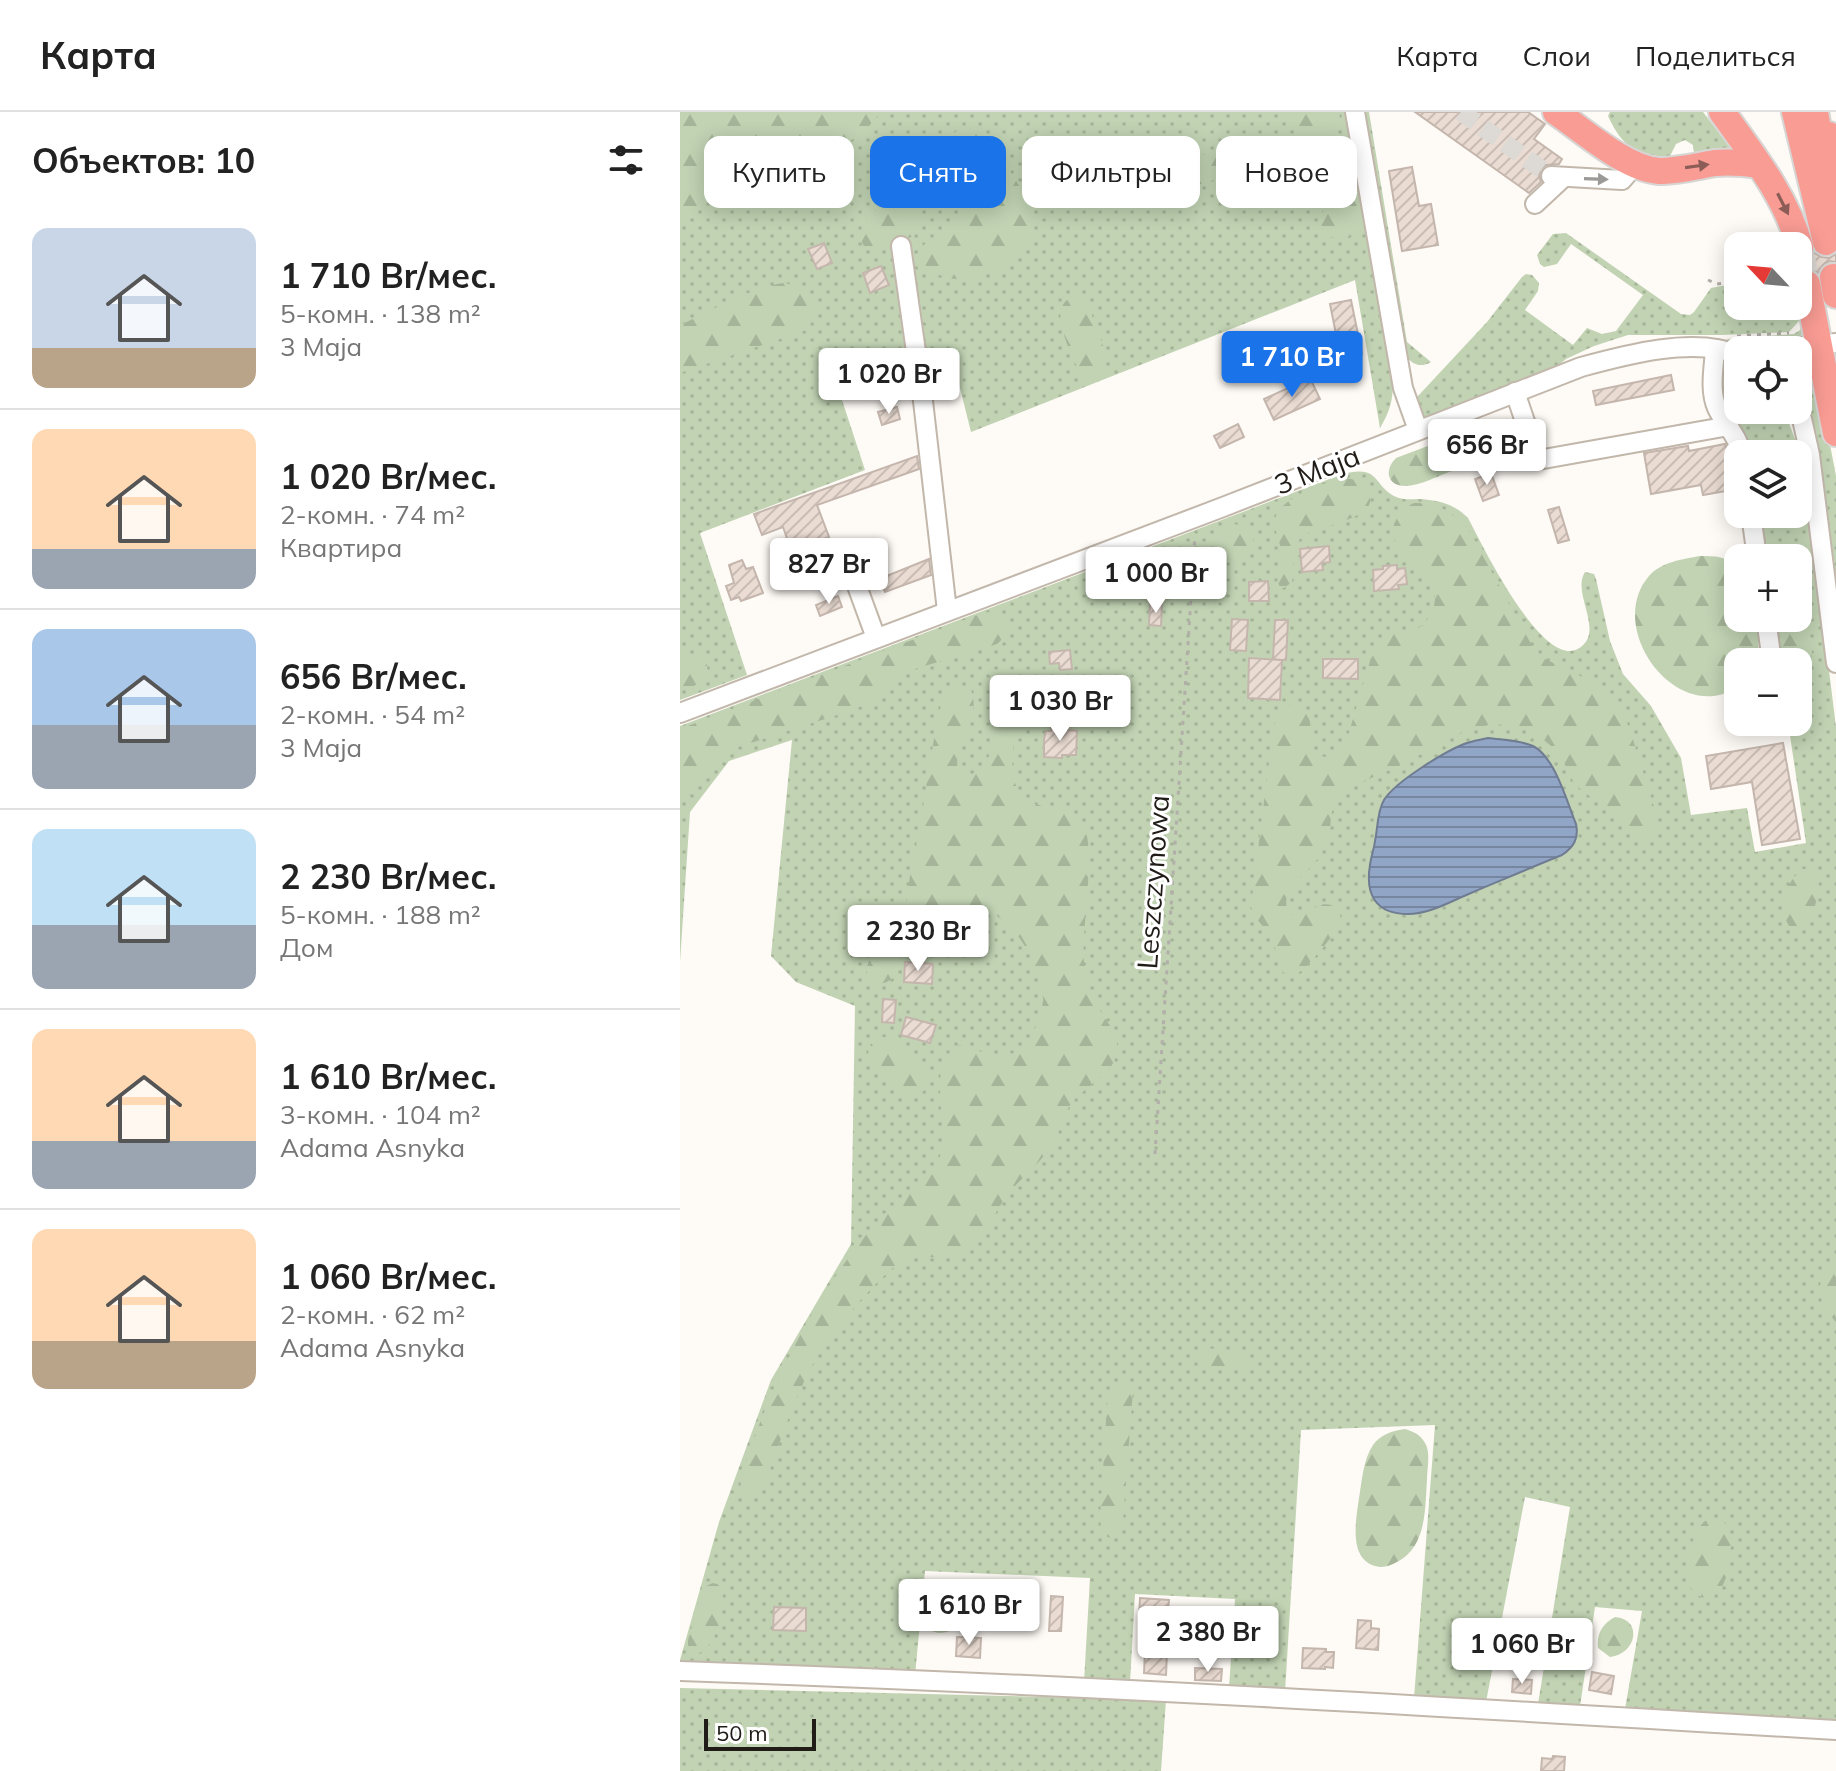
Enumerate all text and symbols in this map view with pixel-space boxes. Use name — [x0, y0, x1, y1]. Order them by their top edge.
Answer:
text: Карта — [40, 31, 157, 79]
text: Карта — [1396, 38, 1479, 73]
text: Слои — [1523, 38, 1591, 73]
text: Поделиться — [1635, 38, 1796, 73]
chip: Купить — [704, 136, 854, 208]
chip: Снять — [870, 136, 1006, 208]
chip: Фильтры — [1022, 136, 1200, 208]
chip: Новое — [1216, 136, 1357, 208]
icon: filters — [604, 138, 648, 182]
text: Объектов: 10 — [32, 139, 255, 182]
one-way arrow — [1685, 159, 1710, 172]
one-way arrow — [1584, 172, 1609, 185]
one-way arrow — [1776, 193, 1790, 216]
north arrow — [1724, 232, 1812, 320]
map controls — [1724, 232, 1812, 736]
text: 1 710 Br/мес. — [280, 254, 497, 297]
icon: home — [96, 260, 192, 356]
text: 5-комн. · 138 m² — [280, 297, 481, 330]
text: 3 Maja — [280, 330, 362, 363]
pin: 1 710 Br — [1209, 331, 1375, 399]
button: locate — [1724, 336, 1812, 424]
text: 1 710 Br — [1240, 340, 1344, 373]
pin: 1 020 Br — [806, 348, 972, 416]
text: 1 020 Br — [837, 357, 941, 390]
pin: 656 Br — [1422, 419, 1552, 487]
text: 656 Br — [1446, 428, 1528, 461]
street label: 3 Maja — [1269, 437, 1364, 502]
button: layers — [1724, 440, 1812, 528]
text: 1 020 Br/мес. — [280, 455, 497, 498]
icon: home — [96, 461, 192, 557]
text: 2-комн. · 74 m² — [280, 498, 465, 531]
text: Квартира — [280, 531, 402, 564]
pin: 827 Br — [764, 538, 894, 606]
button: + — [1724, 544, 1812, 632]
text: 827 Br — [788, 547, 870, 580]
pin: 1 000 Br — [1073, 547, 1239, 615]
text: 1 000 Br — [1104, 556, 1208, 589]
button: − — [1724, 648, 1812, 736]
text: 656 Br/мес. — [280, 655, 467, 698]
icon: home — [96, 661, 192, 757]
pin: 1 030 Br — [977, 675, 1143, 743]
text: 1 030 Br — [1008, 684, 1112, 717]
text: 2-комн. · 54 m² — [280, 698, 465, 731]
text: 3 Maja — [280, 731, 362, 764]
street label: Leszczynowa — [1129, 794, 1176, 970]
text: 2 230 Br/мес. — [280, 855, 497, 898]
icon: home — [96, 861, 192, 957]
text: 5-комн. · 188 m² — [280, 898, 481, 931]
pin: 2 230 Br — [835, 905, 1001, 973]
text: 2 230 Br — [866, 914, 970, 947]
text: Дом — [280, 931, 333, 964]
text: 1 610 Br/мес. — [280, 1055, 497, 1098]
icon: home — [96, 1061, 192, 1157]
text: 3-комн. · 104 m² — [280, 1098, 481, 1131]
text: Adama Asnyka — [280, 1131, 465, 1164]
text: 1 060 Br/мес. — [280, 1255, 497, 1298]
icon: home — [96, 1261, 192, 1357]
text: 2-комн. · 62 m² — [280, 1298, 465, 1331]
text: Adama Asnyka — [280, 1331, 465, 1364]
pin: 1 610 Br — [886, 1579, 1052, 1647]
text: 1 610 Br — [917, 1588, 1021, 1621]
pin: 2 380 Br — [1125, 1606, 1291, 1674]
text: 2 380 Br — [1156, 1615, 1260, 1648]
pin: 1 060 Br — [1439, 1618, 1605, 1686]
text: 1 060 Br — [1470, 1627, 1574, 1660]
scale bar — [704, 1715, 816, 1751]
text: 50 m — [716, 1719, 767, 1747]

